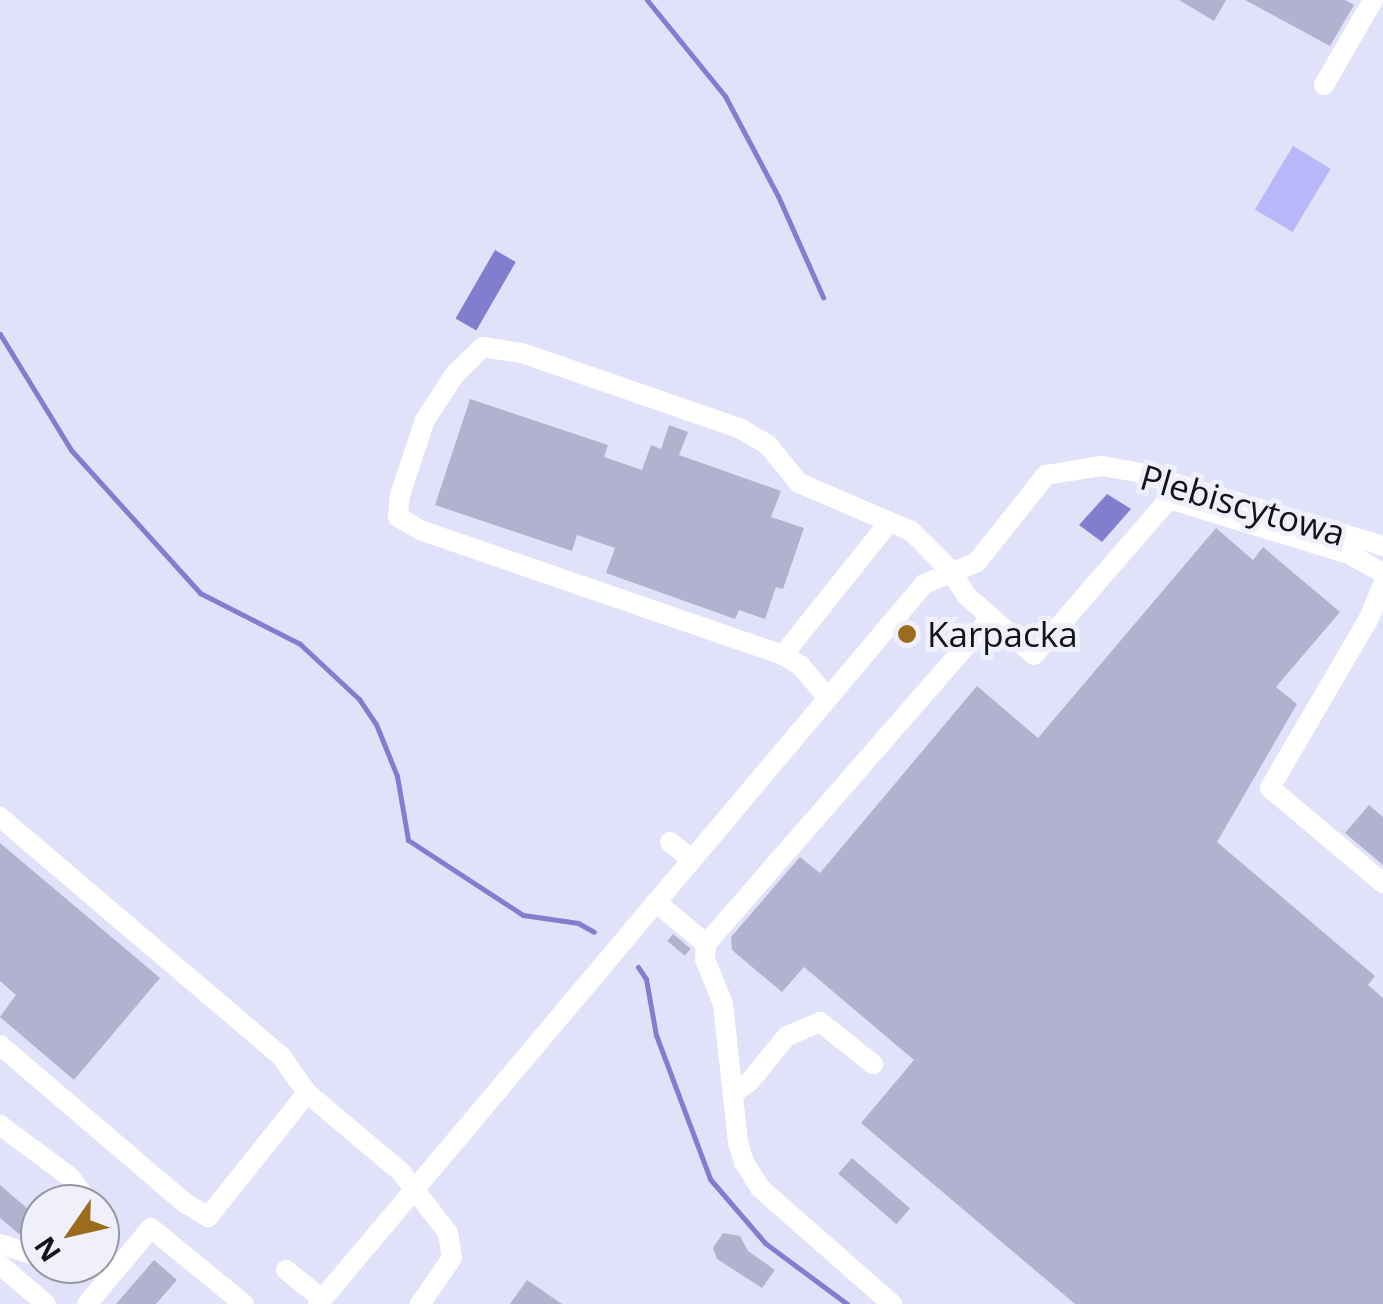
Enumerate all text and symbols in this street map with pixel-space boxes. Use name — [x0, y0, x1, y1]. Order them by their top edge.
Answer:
street label: Plebiscytowa — [1136, 456, 1350, 554]
place label: Karpacka — [927, 613, 1078, 655]
marker: Karpacka — [896, 623, 918, 645]
north arrow — [20, 1184, 120, 1284]
text: N — [25, 1230, 69, 1270]

